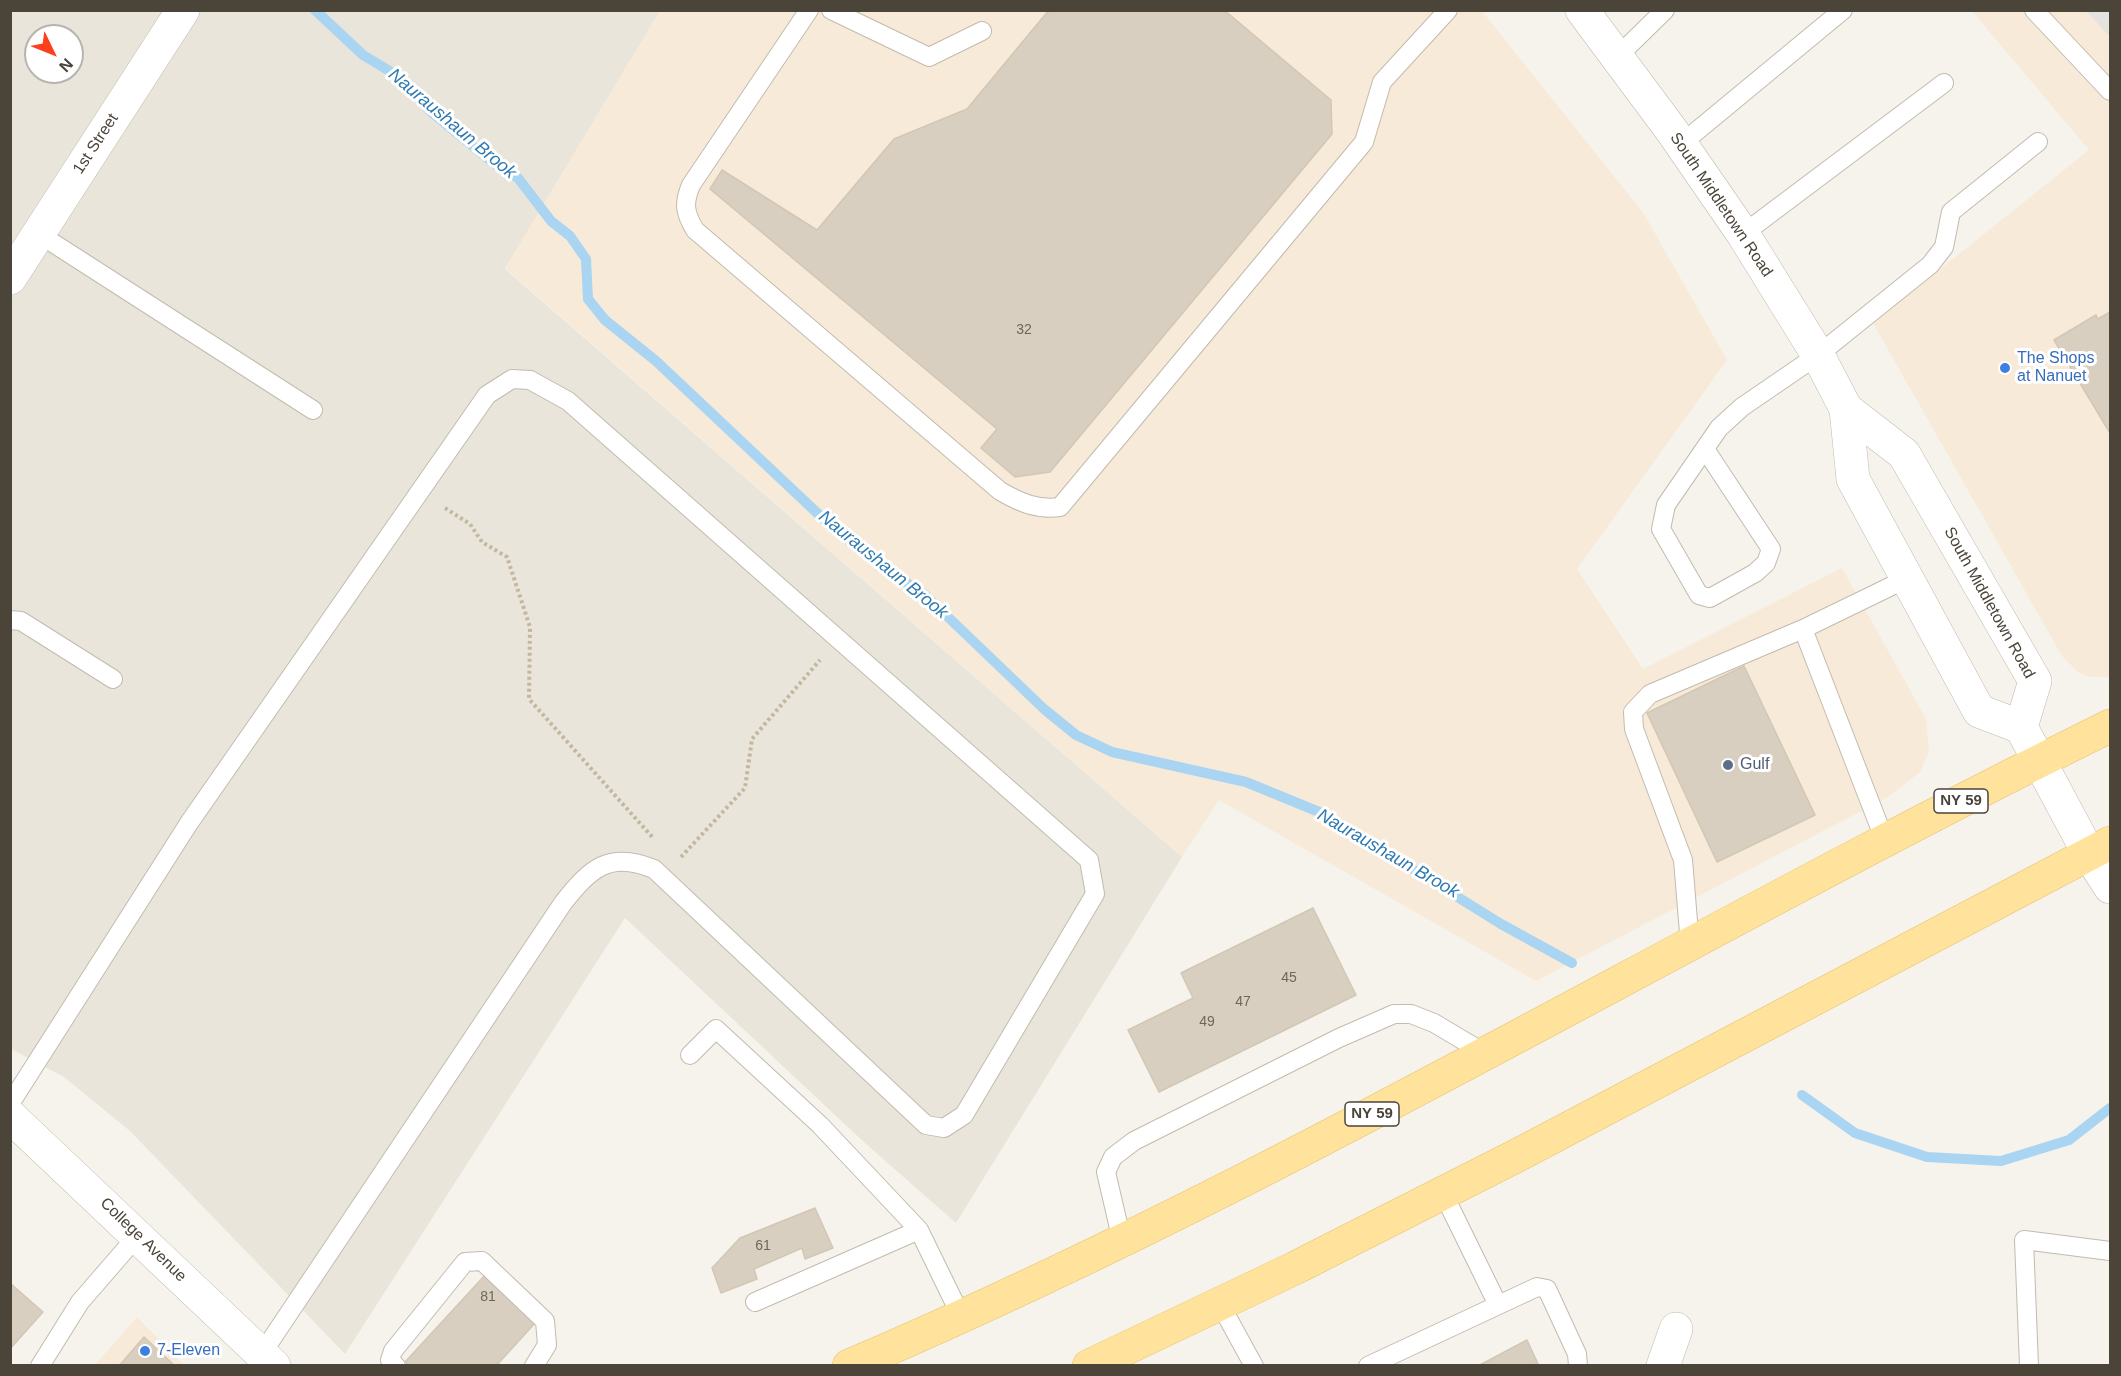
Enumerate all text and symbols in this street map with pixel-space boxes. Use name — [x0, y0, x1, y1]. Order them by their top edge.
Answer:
north arrow — [24, 24, 84, 84]
text: N — [56, 55, 76, 75]
water label: Nauraushaun Brook — [384, 64, 520, 184]
street label: 1st Street — [69, 110, 123, 178]
street label: South Middletown Road — [1666, 129, 1776, 281]
house number: 32 — [1016, 322, 1032, 338]
place label: The Shops at Nanuet — [2017, 349, 2094, 387]
marker: The Shops at Nanuet — [1998, 361, 2012, 375]
water label: Nauraushaun Brook — [814, 506, 952, 624]
street label: South Middletown Road — [1939, 524, 2039, 682]
place label: Gulf — [1740, 755, 1769, 775]
marker: Gulf — [1721, 758, 1735, 772]
road number: NY 59 — [1934, 789, 1988, 813]
water label: Nauraushaun Brook — [1313, 805, 1463, 903]
house number: 45 — [1281, 970, 1297, 986]
house number: 47 — [1235, 994, 1251, 1010]
house number: 49 — [1199, 1014, 1215, 1030]
road number: NY 59 — [1345, 1102, 1399, 1126]
street label: College Avenue — [96, 1194, 190, 1286]
house number: 61 — [755, 1238, 771, 1254]
house number: 81 — [480, 1289, 496, 1305]
place label: 7-Eleven — [157, 1341, 220, 1361]
marker: 7-Eleven — [138, 1344, 152, 1358]

